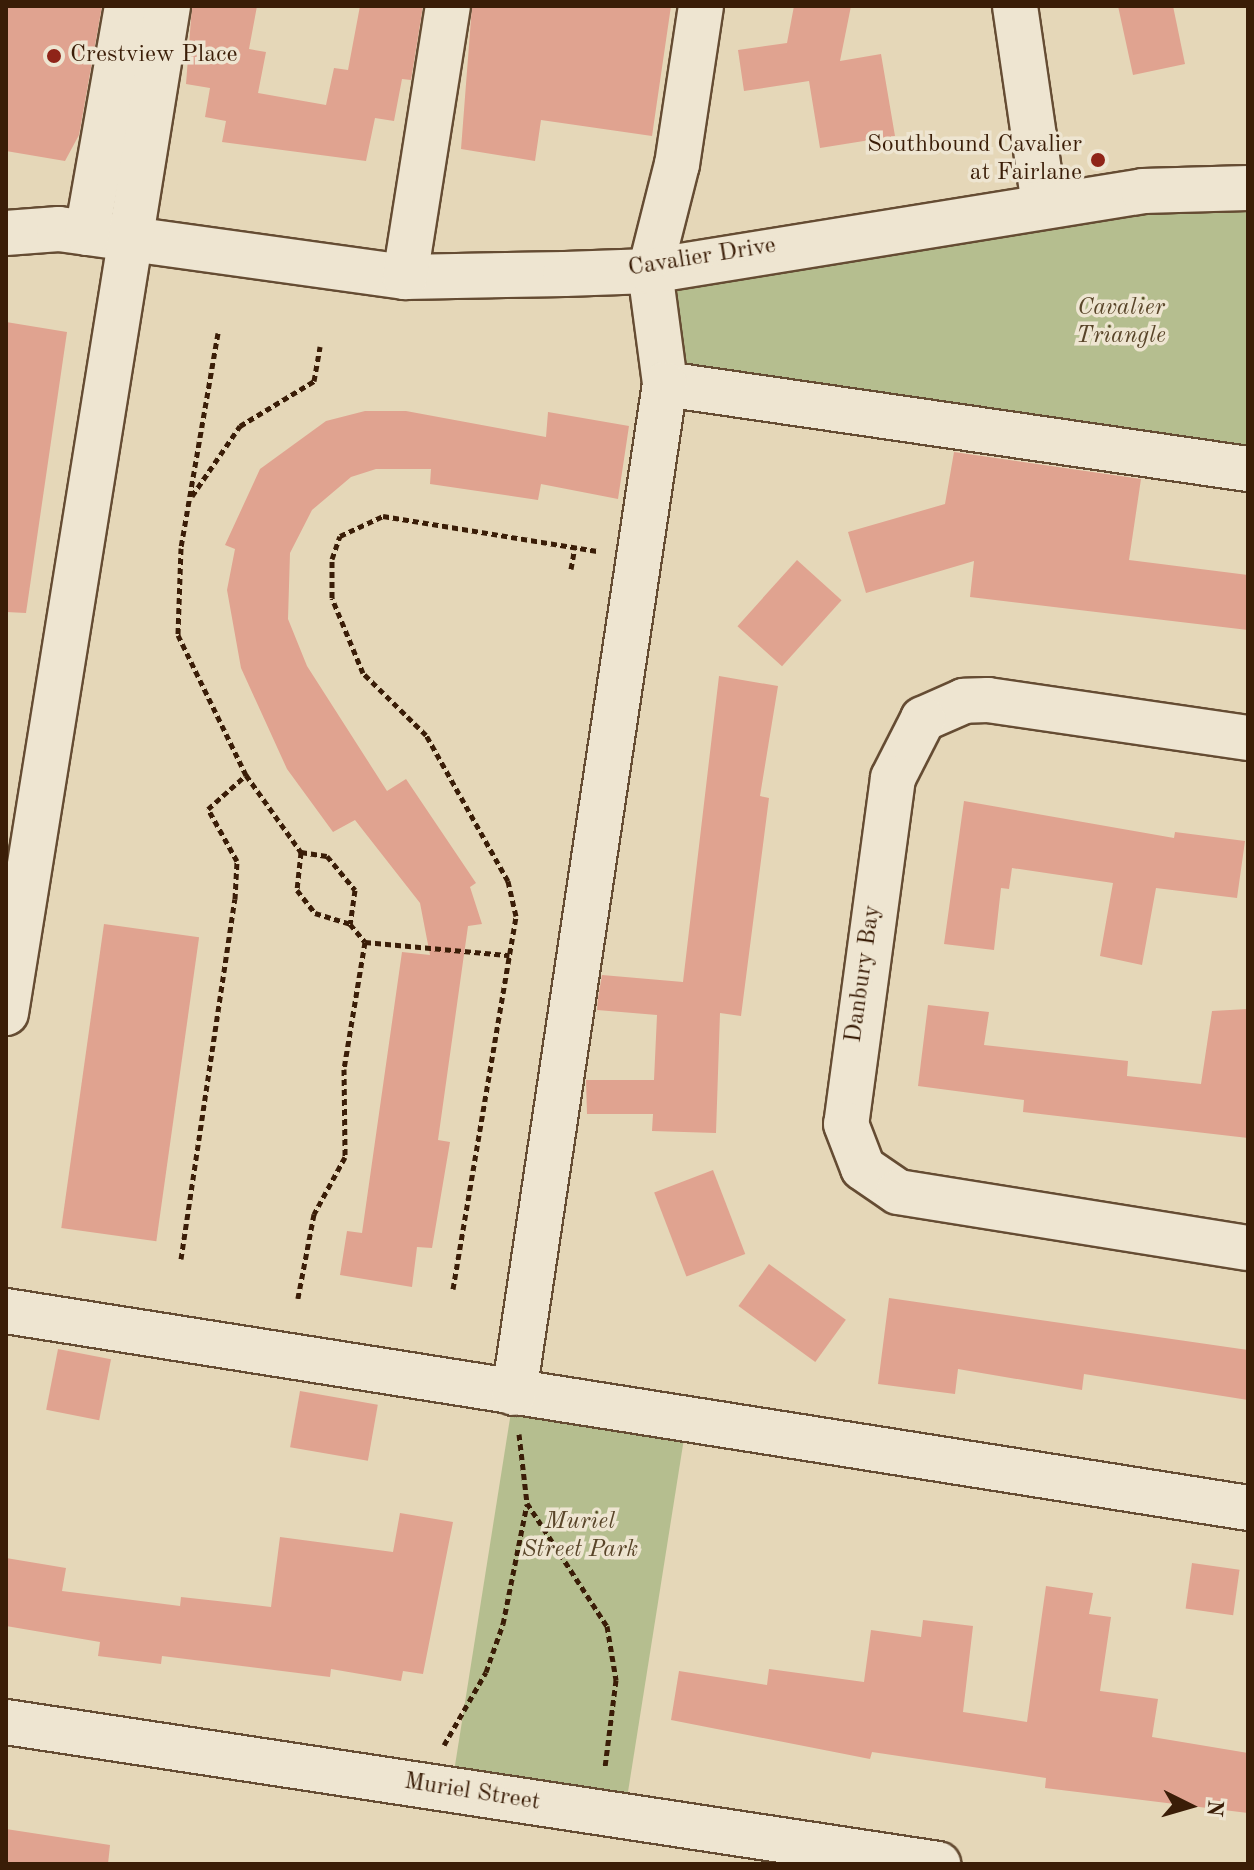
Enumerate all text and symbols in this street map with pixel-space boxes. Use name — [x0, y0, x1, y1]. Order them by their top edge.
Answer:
place label: Crestview Place — [70, 42, 238, 70]
marker: Crestview Place — [45, 47, 63, 65]
place label: Southbound Cavalier at Fairlane — [867, 132, 1082, 188]
marker: Southbound Cavalier at Fairlane — [1089, 151, 1107, 169]
street label: Cavalier Drive — [626, 232, 778, 284]
park label: Cavalier Triangle — [1076, 295, 1166, 351]
street label: Danbury Bay — [840, 903, 888, 1045]
park label: Muriel Street Park — [522, 1509, 638, 1565]
north arrow — [1150, 1766, 1230, 1846]
street label: Muriel Street — [402, 1768, 542, 1818]
text: N — [1202, 1799, 1226, 1817]

